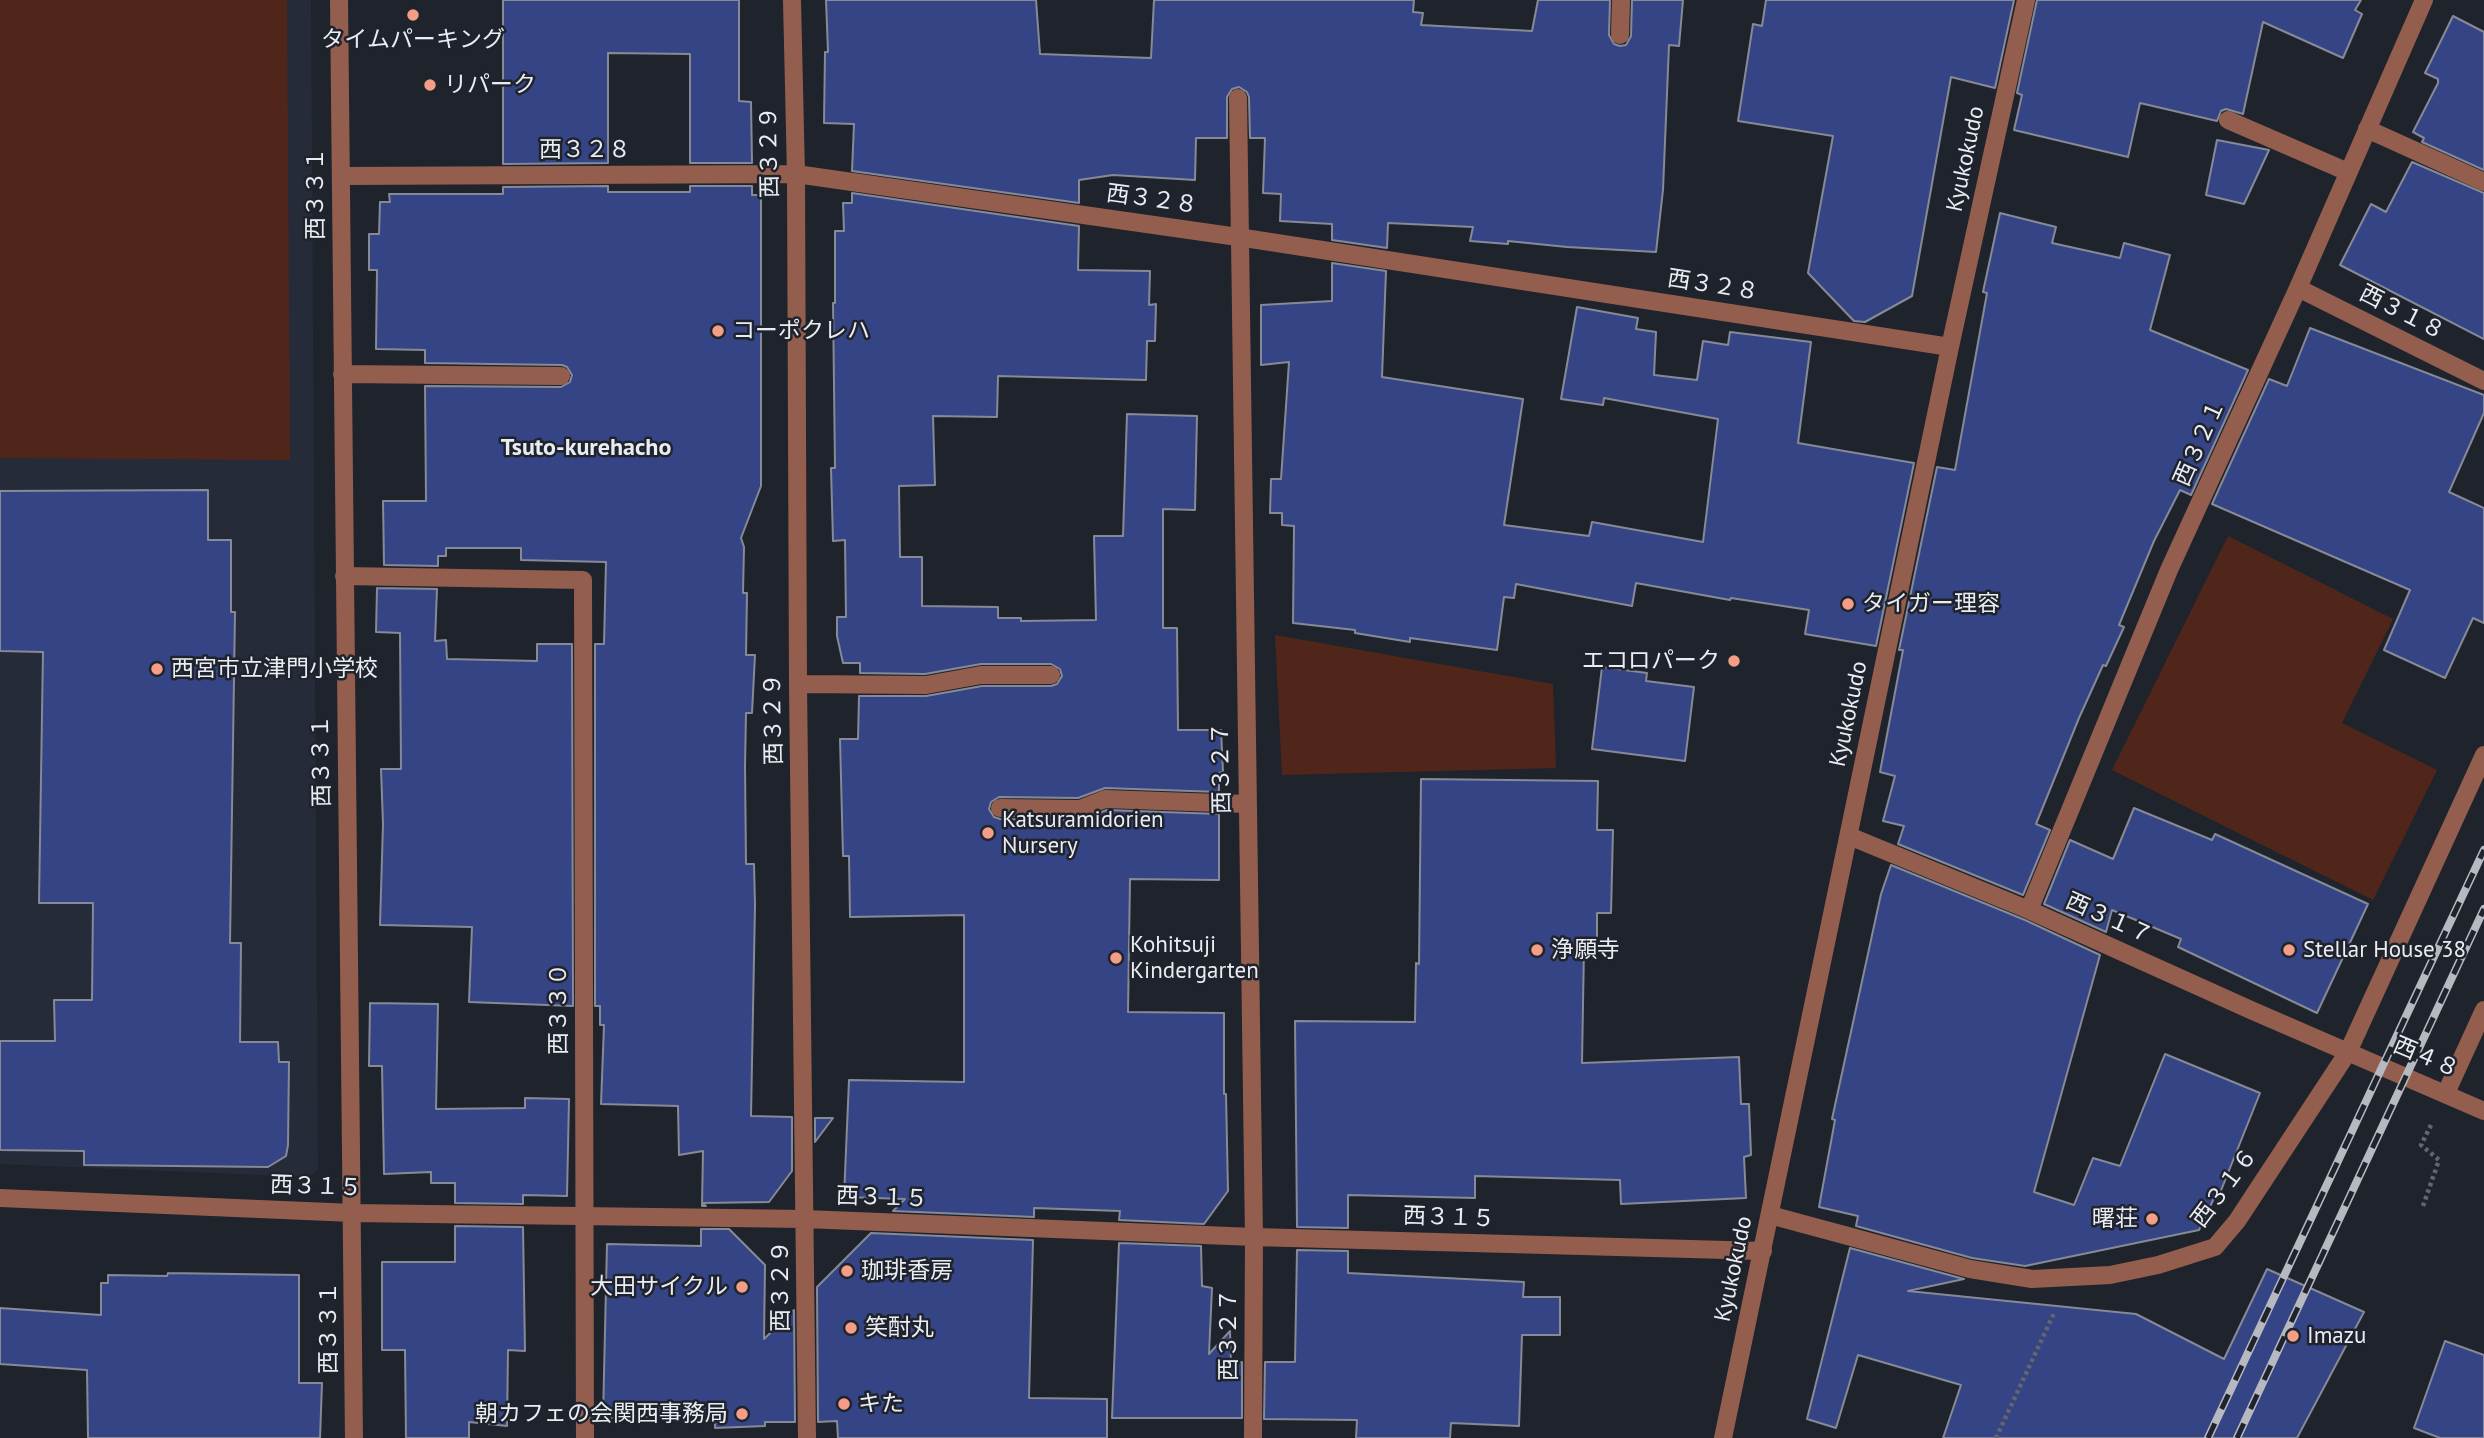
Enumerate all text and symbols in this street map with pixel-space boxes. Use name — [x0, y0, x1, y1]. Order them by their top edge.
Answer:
marker: タイムパーキング — [405, 7, 421, 23]
place label: タイムパーキング — [321, 26, 505, 54]
place label: リパーク — [444, 71, 536, 99]
marker: リパーク — [422, 77, 438, 93]
street label: Kyukokudo — [1941, 104, 1991, 214]
street label: 西３２９ — [755, 106, 785, 198]
street label: 西３２８ — [539, 136, 631, 164]
street label: 西３３１ — [302, 148, 330, 240]
street label: 西３２８ — [1105, 180, 1199, 220]
street label: 西３２８ — [1665, 265, 1761, 307]
street label: 西３１８ — [2355, 280, 2449, 346]
place label: コーポクレハ — [732, 317, 870, 345]
marker: コーポクレハ — [710, 323, 726, 339]
street label: 西３２１ — [2169, 395, 2231, 491]
district label: Tsuto-kurehacho — [501, 434, 671, 462]
place label: タイガー理容 — [1862, 590, 2000, 618]
marker: タイガー理容 — [1840, 596, 1856, 612]
place label: エコロパーク — [1582, 647, 1720, 675]
marker: エコロパーク — [1726, 653, 1742, 669]
place label: 西宮市立津門小学校 — [171, 655, 378, 683]
street label: Kyukokudo — [1824, 659, 1874, 769]
marker: 西宮市立津門小学校 — [149, 661, 165, 677]
street label: 西３２９ — [759, 673, 789, 765]
street label: 西３３１ — [307, 715, 337, 807]
street label: 西３２７ — [1207, 722, 1237, 814]
place label: Katsuramidorien Nursery — [1002, 806, 1164, 860]
marker: Katsuramidorien Nursery — [980, 825, 996, 841]
street label: 西３１７ — [2061, 888, 2157, 950]
place label: Kohitsuji Kindergarten — [1130, 931, 1259, 985]
place label: 浄願寺 — [1551, 936, 1620, 964]
place label: Stellar House 38 — [2303, 936, 2466, 964]
marker: 浄願寺 — [1529, 942, 1545, 958]
marker: Stellar House 38 — [2281, 942, 2297, 958]
marker: Kohitsuji Kindergarten — [1108, 950, 1124, 966]
street label: 西３３０ — [545, 963, 573, 1055]
street label: 西４８ — [2389, 1032, 2463, 1084]
street label: 西３１６ — [2186, 1143, 2264, 1233]
street label: 西３１５ — [270, 1172, 362, 1202]
street label: 西３１５ — [836, 1183, 928, 1213]
street label: 西３１５ — [1403, 1203, 1495, 1233]
place label: 曙荘 — [2092, 1205, 2138, 1233]
marker: 曙荘 — [2144, 1211, 2160, 1227]
street label: Kyukokudo — [1709, 1214, 1759, 1324]
street label: 西３２９ — [767, 1240, 795, 1332]
place label: 珈琲香房 — [861, 1257, 953, 1285]
marker: 珈琲香房 — [839, 1263, 855, 1279]
place label: 大田サイクル — [590, 1273, 728, 1301]
marker: 大田サイクル — [734, 1279, 750, 1295]
street label: 西３３１ — [315, 1282, 343, 1374]
street label: 西３２７ — [1215, 1289, 1243, 1381]
place label: 笑酎丸 — [865, 1314, 934, 1342]
marker: 笑酎丸 — [843, 1320, 859, 1336]
place label: Imazu — [2307, 1322, 2366, 1350]
marker: Imazu — [2285, 1328, 2301, 1344]
place label: キた — [858, 1390, 904, 1418]
marker: キた — [836, 1396, 852, 1412]
place label: 朝カフェの会関西事務局 — [475, 1400, 728, 1428]
marker: 朝カフェの会関西事務局 — [734, 1406, 750, 1422]

